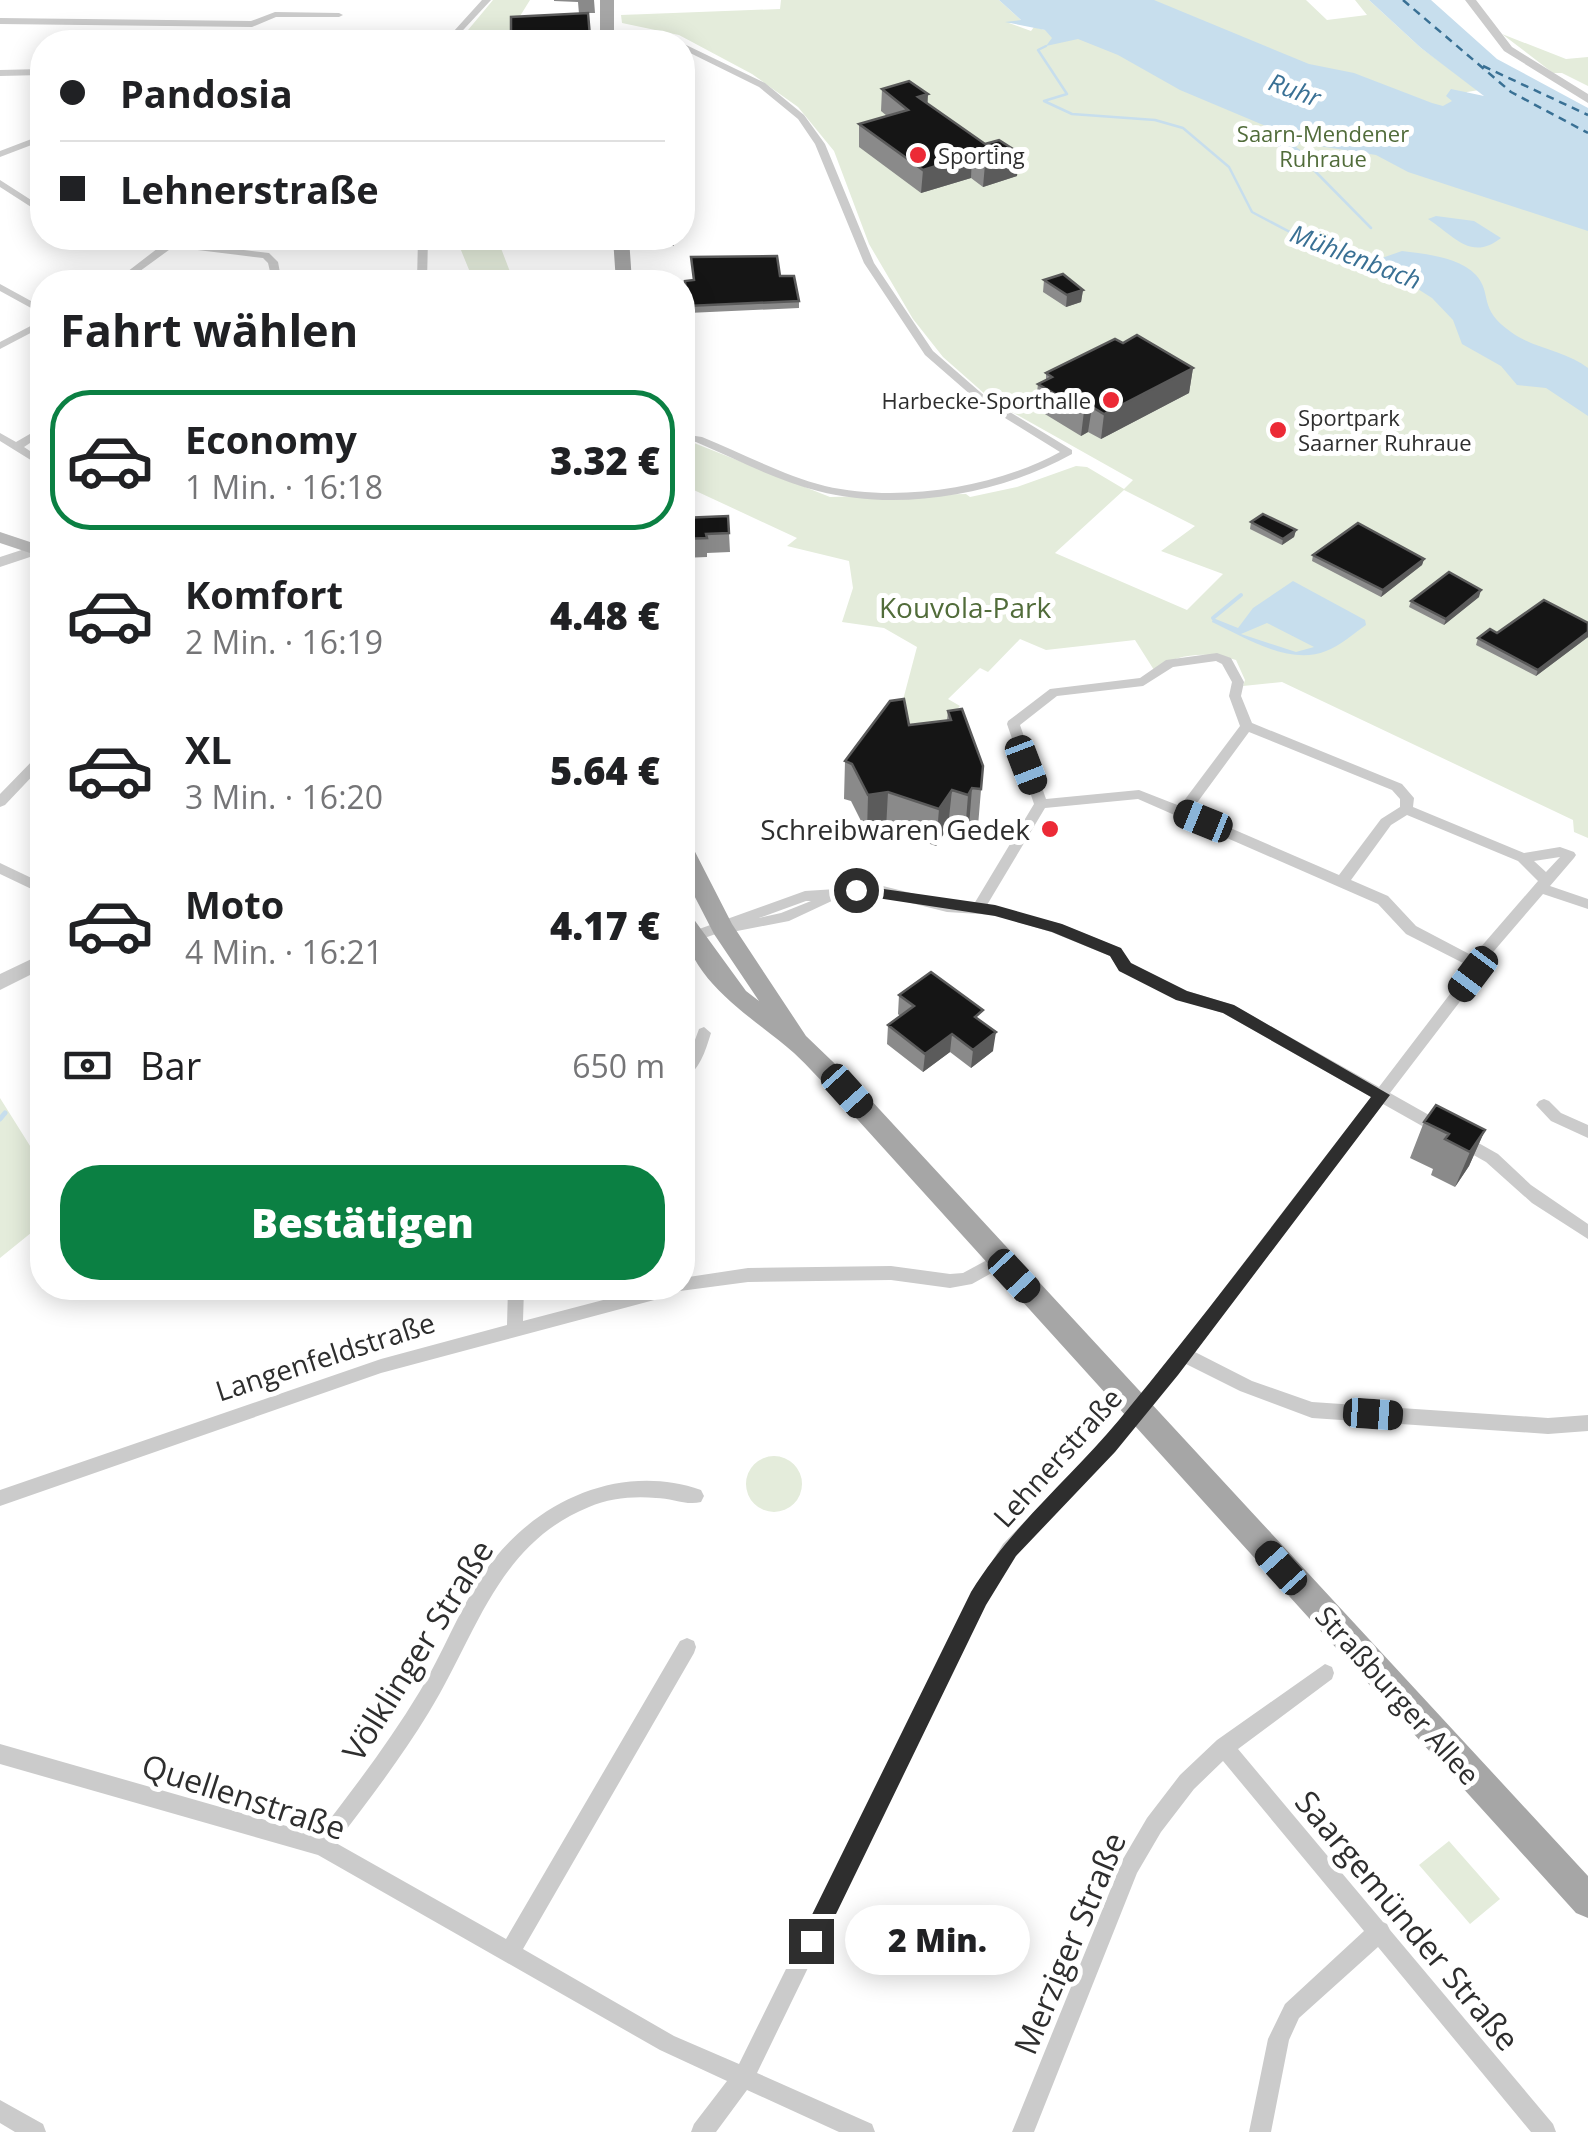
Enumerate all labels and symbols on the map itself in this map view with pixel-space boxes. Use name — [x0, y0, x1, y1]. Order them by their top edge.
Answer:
water label: Ruhr — [1264, 64, 1327, 114]
park label: Saarn-Mendener Ruhraue — [1237, 118, 1409, 173]
place label: Sporting — [938, 140, 1025, 170]
marker: Sporting — [907, 144, 929, 166]
water label: Mühlenbach — [1286, 216, 1426, 296]
place label: Harbecke-Sporthalle — [881, 385, 1091, 415]
marker: Harbecke-Sporthalle — [1100, 389, 1122, 411]
place label: Sportpark Saarner Ruhraue — [1298, 402, 1472, 457]
marker: Sportpark Saarner Ruhraue — [1267, 419, 1289, 441]
park label: Kouvola-Park — [879, 588, 1051, 626]
car — [1001, 732, 1051, 798]
car — [1170, 796, 1236, 846]
place label: Schreibwaren Gedek — [760, 810, 1030, 848]
marker: Schreibwaren Gedek — [1039, 818, 1061, 840]
route start — [834, 868, 879, 913]
car — [1443, 941, 1503, 1007]
car — [816, 1059, 878, 1123]
car — [983, 1244, 1045, 1308]
street label: Langenfeldstraße — [211, 1303, 439, 1409]
street label: Lehnerstraße — [984, 1379, 1130, 1535]
car — [1342, 1397, 1404, 1431]
street label: Völklinger Straße — [332, 1531, 502, 1769]
car — [1250, 1536, 1312, 1600]
street label: Straßburger Allee — [1307, 1597, 1489, 1793]
street label: Quellenstraße — [137, 1743, 351, 1849]
street label: Saargemünder Straße — [1286, 1781, 1530, 2059]
street label: Merziger Straße — [1003, 1825, 1135, 2061]
callout: 2 Min. — [846, 1906, 1031, 1976]
route end — [789, 1919, 834, 1964]

